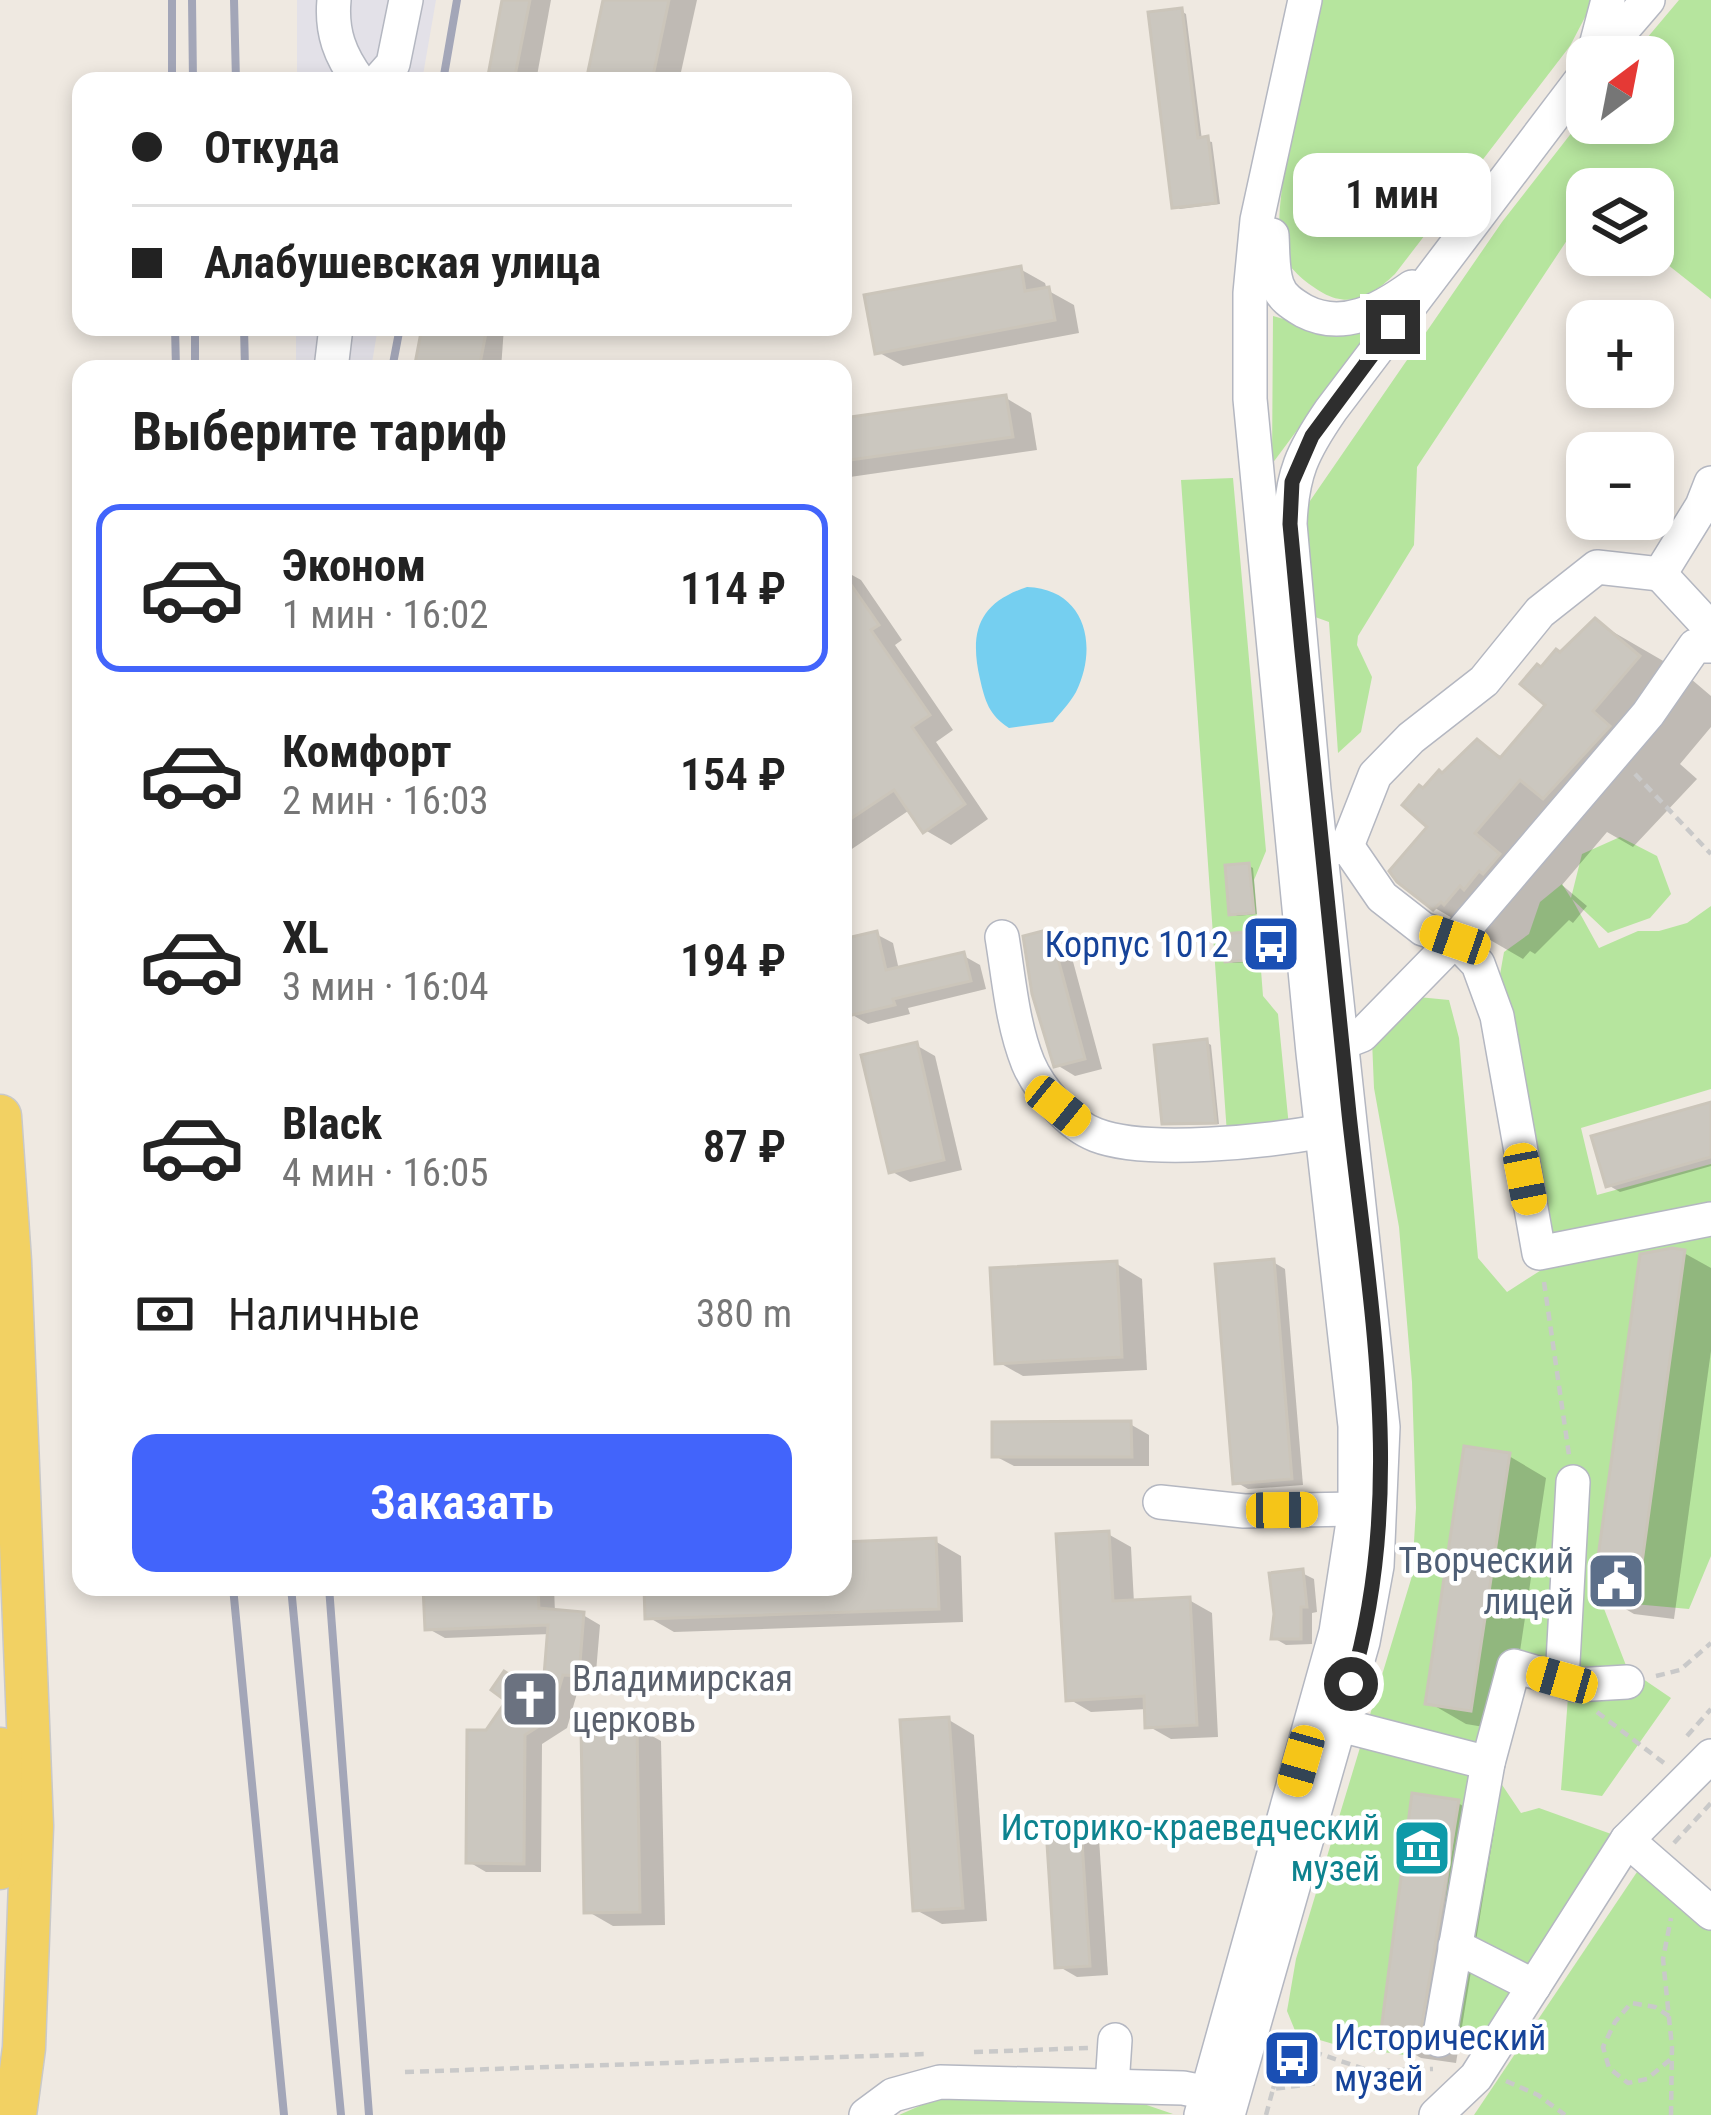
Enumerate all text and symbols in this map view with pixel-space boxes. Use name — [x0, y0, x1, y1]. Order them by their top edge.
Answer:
north arrow — [1566, 36, 1674, 144]
map controls — [1566, 36, 1674, 540]
text: Откуда — [204, 121, 340, 174]
callout: 1 мин — [1294, 153, 1492, 237]
button: layers — [1566, 168, 1674, 276]
text: 1 мин — [1345, 172, 1439, 218]
text: Алабушевская улица — [204, 236, 601, 289]
route end — [1366, 300, 1420, 354]
button: + — [1566, 300, 1674, 408]
text: Выберите тариф — [132, 400, 507, 463]
button: − — [1566, 432, 1674, 540]
icon: car — [138, 534, 246, 642]
text: Эконом — [282, 539, 426, 592]
text: 114 ₽ — [680, 562, 786, 615]
text: 1 мин · 16:02 — [282, 592, 489, 638]
icon: car — [138, 720, 246, 828]
text: Комфорт — [282, 725, 452, 778]
text: 154 ₽ — [680, 748, 786, 801]
text: 2 мин · 16:03 — [282, 778, 489, 824]
icon: car — [138, 906, 246, 1014]
text: XL — [282, 911, 329, 964]
car — [1415, 911, 1495, 969]
bus stop icon: Корпус 1012 — [1240, 913, 1302, 975]
place label: Корпус 1012 — [1044, 924, 1229, 966]
text: 194 ₽ — [680, 934, 786, 987]
text: 3 мин · 16:04 — [282, 964, 489, 1010]
car — [1019, 1069, 1097, 1143]
icon: car — [138, 1092, 246, 1200]
text: Black — [282, 1097, 382, 1150]
text: 87 ₽ — [703, 1120, 786, 1173]
car — [1500, 1140, 1550, 1218]
text: 4 мин · 16:05 — [282, 1150, 489, 1196]
icon: cash — [132, 1281, 198, 1347]
text: Наличные — [228, 1288, 420, 1341]
text: 380 m — [696, 1291, 792, 1337]
button: Заказать — [132, 1434, 792, 1572]
car — [1246, 1491, 1318, 1529]
place label: Творческий лицей — [1398, 1540, 1574, 1623]
public building icon: Творческий лицей — [1585, 1550, 1647, 1612]
car — [1522, 1653, 1602, 1707]
route start — [1324, 1657, 1378, 1711]
place label: Владимирская церковь — [572, 1658, 793, 1741]
church icon: Владимирская церковь — [499, 1668, 561, 1730]
car — [1274, 1721, 1328, 1801]
place label: Историко-краеведческий музей — [1001, 1807, 1380, 1890]
museum icon: Историко-краеведческий музей — [1391, 1817, 1453, 1879]
place label: Исторический музей — [1334, 2017, 1546, 2100]
bus stop icon: Исторический музей — [1261, 2027, 1323, 2089]

